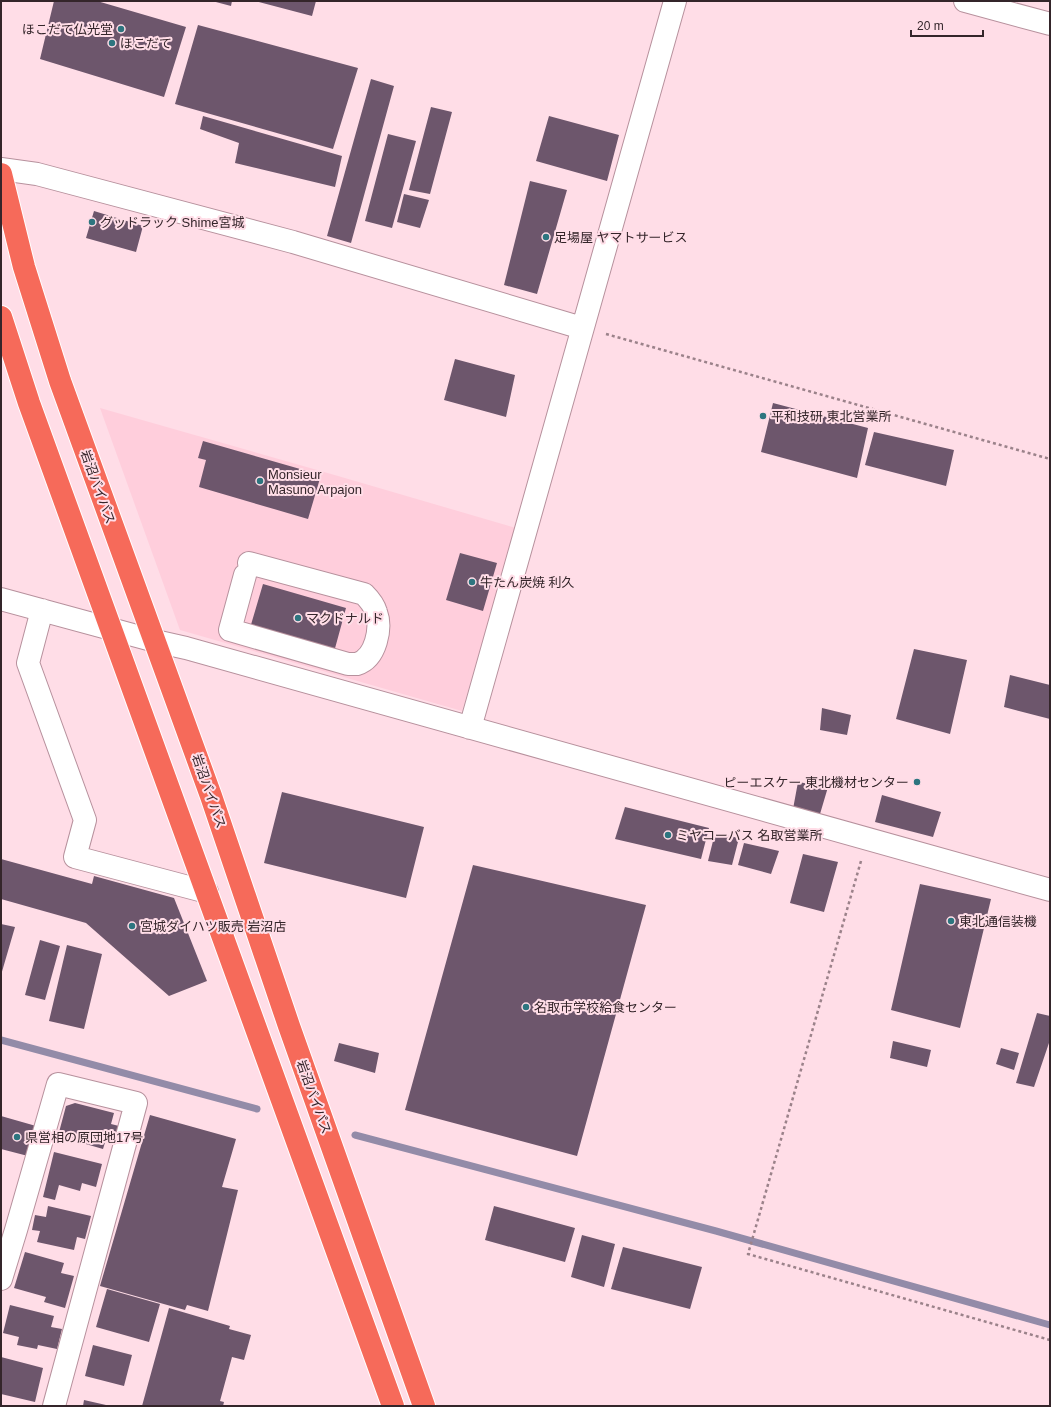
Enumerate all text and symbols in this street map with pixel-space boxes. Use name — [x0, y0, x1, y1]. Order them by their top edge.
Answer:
scale bar — [911, 12, 983, 38]
text: 20 m — [917, 19, 944, 33]
place label: ほこだて仏光堂 — [22, 22, 113, 37]
marker: ほこだて仏光堂 — [116, 24, 126, 34]
place label: ほこだて — [120, 36, 172, 51]
marker: ほこだて — [107, 38, 117, 48]
place label: グッドラック Shime宮城 — [100, 215, 244, 230]
marker: グッドラック Shime宮城 — [87, 217, 97, 227]
place label: 足場屋 ヤマトサービス — [554, 230, 688, 245]
marker: 足場屋 ヤマトサービス — [541, 232, 551, 242]
place label: 平和技研 東北営業所 — [771, 409, 892, 424]
marker: 平和技研 東北営業所 — [758, 411, 768, 421]
street label: 岩沼バイパス — [78, 448, 118, 526]
place label: Monsieur Masuno Arpajon — [268, 467, 362, 497]
marker: Monsieur Masuno Arpajon — [255, 476, 265, 486]
place label: 牛たん炭焼 利久 — [480, 575, 575, 590]
marker: 牛たん炭焼 利久 — [467, 577, 477, 587]
place label: マクドナルド — [306, 611, 384, 626]
marker: マクドナルド — [293, 613, 303, 623]
street label: 岩沼バイパス — [189, 752, 229, 830]
place label: ピーエスケー 東北機材センター — [723, 775, 909, 790]
marker: ピーエスケー 東北機材センター — [912, 777, 922, 787]
place label: ミヤコーバス 名取営業所 — [676, 828, 822, 843]
marker: ミヤコーバス 名取営業所 — [663, 830, 673, 840]
place label: 東北通信装機 — [959, 914, 1037, 929]
marker: 東北通信装機 — [946, 916, 956, 926]
place label: 宮城ダイハツ販売 岩沼店 — [140, 919, 286, 934]
marker: 宮城ダイハツ販売 岩沼店 — [127, 921, 137, 931]
place label: 名取市学校給食センター — [534, 1000, 677, 1015]
marker: 名取市学校給食センター — [521, 1002, 531, 1012]
street label: 岩沼バイパス — [294, 1058, 334, 1136]
place label: 県営相の原団地17号 — [25, 1130, 143, 1145]
marker: 県営相の原団地17号 — [12, 1132, 22, 1142]

